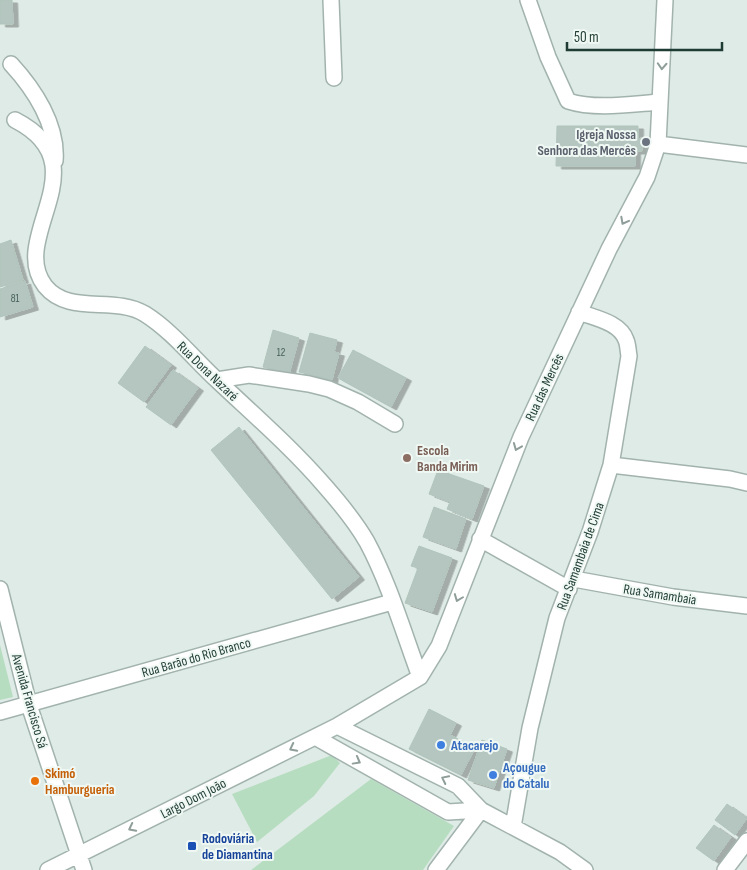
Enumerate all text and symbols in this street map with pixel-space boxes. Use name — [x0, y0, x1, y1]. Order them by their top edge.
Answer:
scale bar — [567, 20, 722, 52]
text: 50 m — [574, 28, 599, 47]
one-way arrow — [656, 62, 667, 70]
place label: Igreja Nossa Senhora das Mercês — [537, 126, 636, 159]
marker: Igreja Nossa Senhora das Mercês — [640, 136, 652, 148]
one-way arrow — [620, 216, 630, 225]
house number: 81 — [11, 292, 19, 305]
street label: Rua Dona Nazaré — [173, 338, 242, 405]
house number: 12 — [277, 346, 286, 359]
street label: Rua das Mercês — [521, 351, 567, 424]
place label: Escola Banda Mirim — [417, 442, 478, 475]
one-way arrow — [513, 442, 524, 451]
marker: Escola Banda Mirim — [401, 452, 413, 464]
street label: Rua Samambaia de Cima — [553, 500, 608, 612]
street label: Rua Samambaia — [622, 580, 698, 609]
one-way arrow — [453, 593, 464, 602]
street label: Rua Barão do Rio Branco — [140, 634, 253, 681]
street label: Avenida Francisco Sá — [8, 651, 51, 750]
place label: Atacarejo — [450, 737, 498, 754]
marker: Atacarejo — [435, 739, 447, 751]
one-way arrow — [290, 742, 299, 752]
one-way arrow — [352, 754, 361, 764]
place label: Açougue do Catalu — [502, 759, 549, 792]
place label: Skimó Hamburgueria — [45, 765, 115, 798]
marker: Açougue do Catalu — [487, 769, 499, 781]
marker: Skimó Hamburgueria — [29, 775, 41, 787]
street label: Largo Dom João — [157, 775, 229, 822]
one-way arrow — [441, 776, 450, 786]
one-way arrow — [128, 822, 137, 833]
place label: Rodoviária de Diamantina — [202, 830, 273, 863]
marker: Rodoviária de Diamantina — [186, 840, 198, 852]

